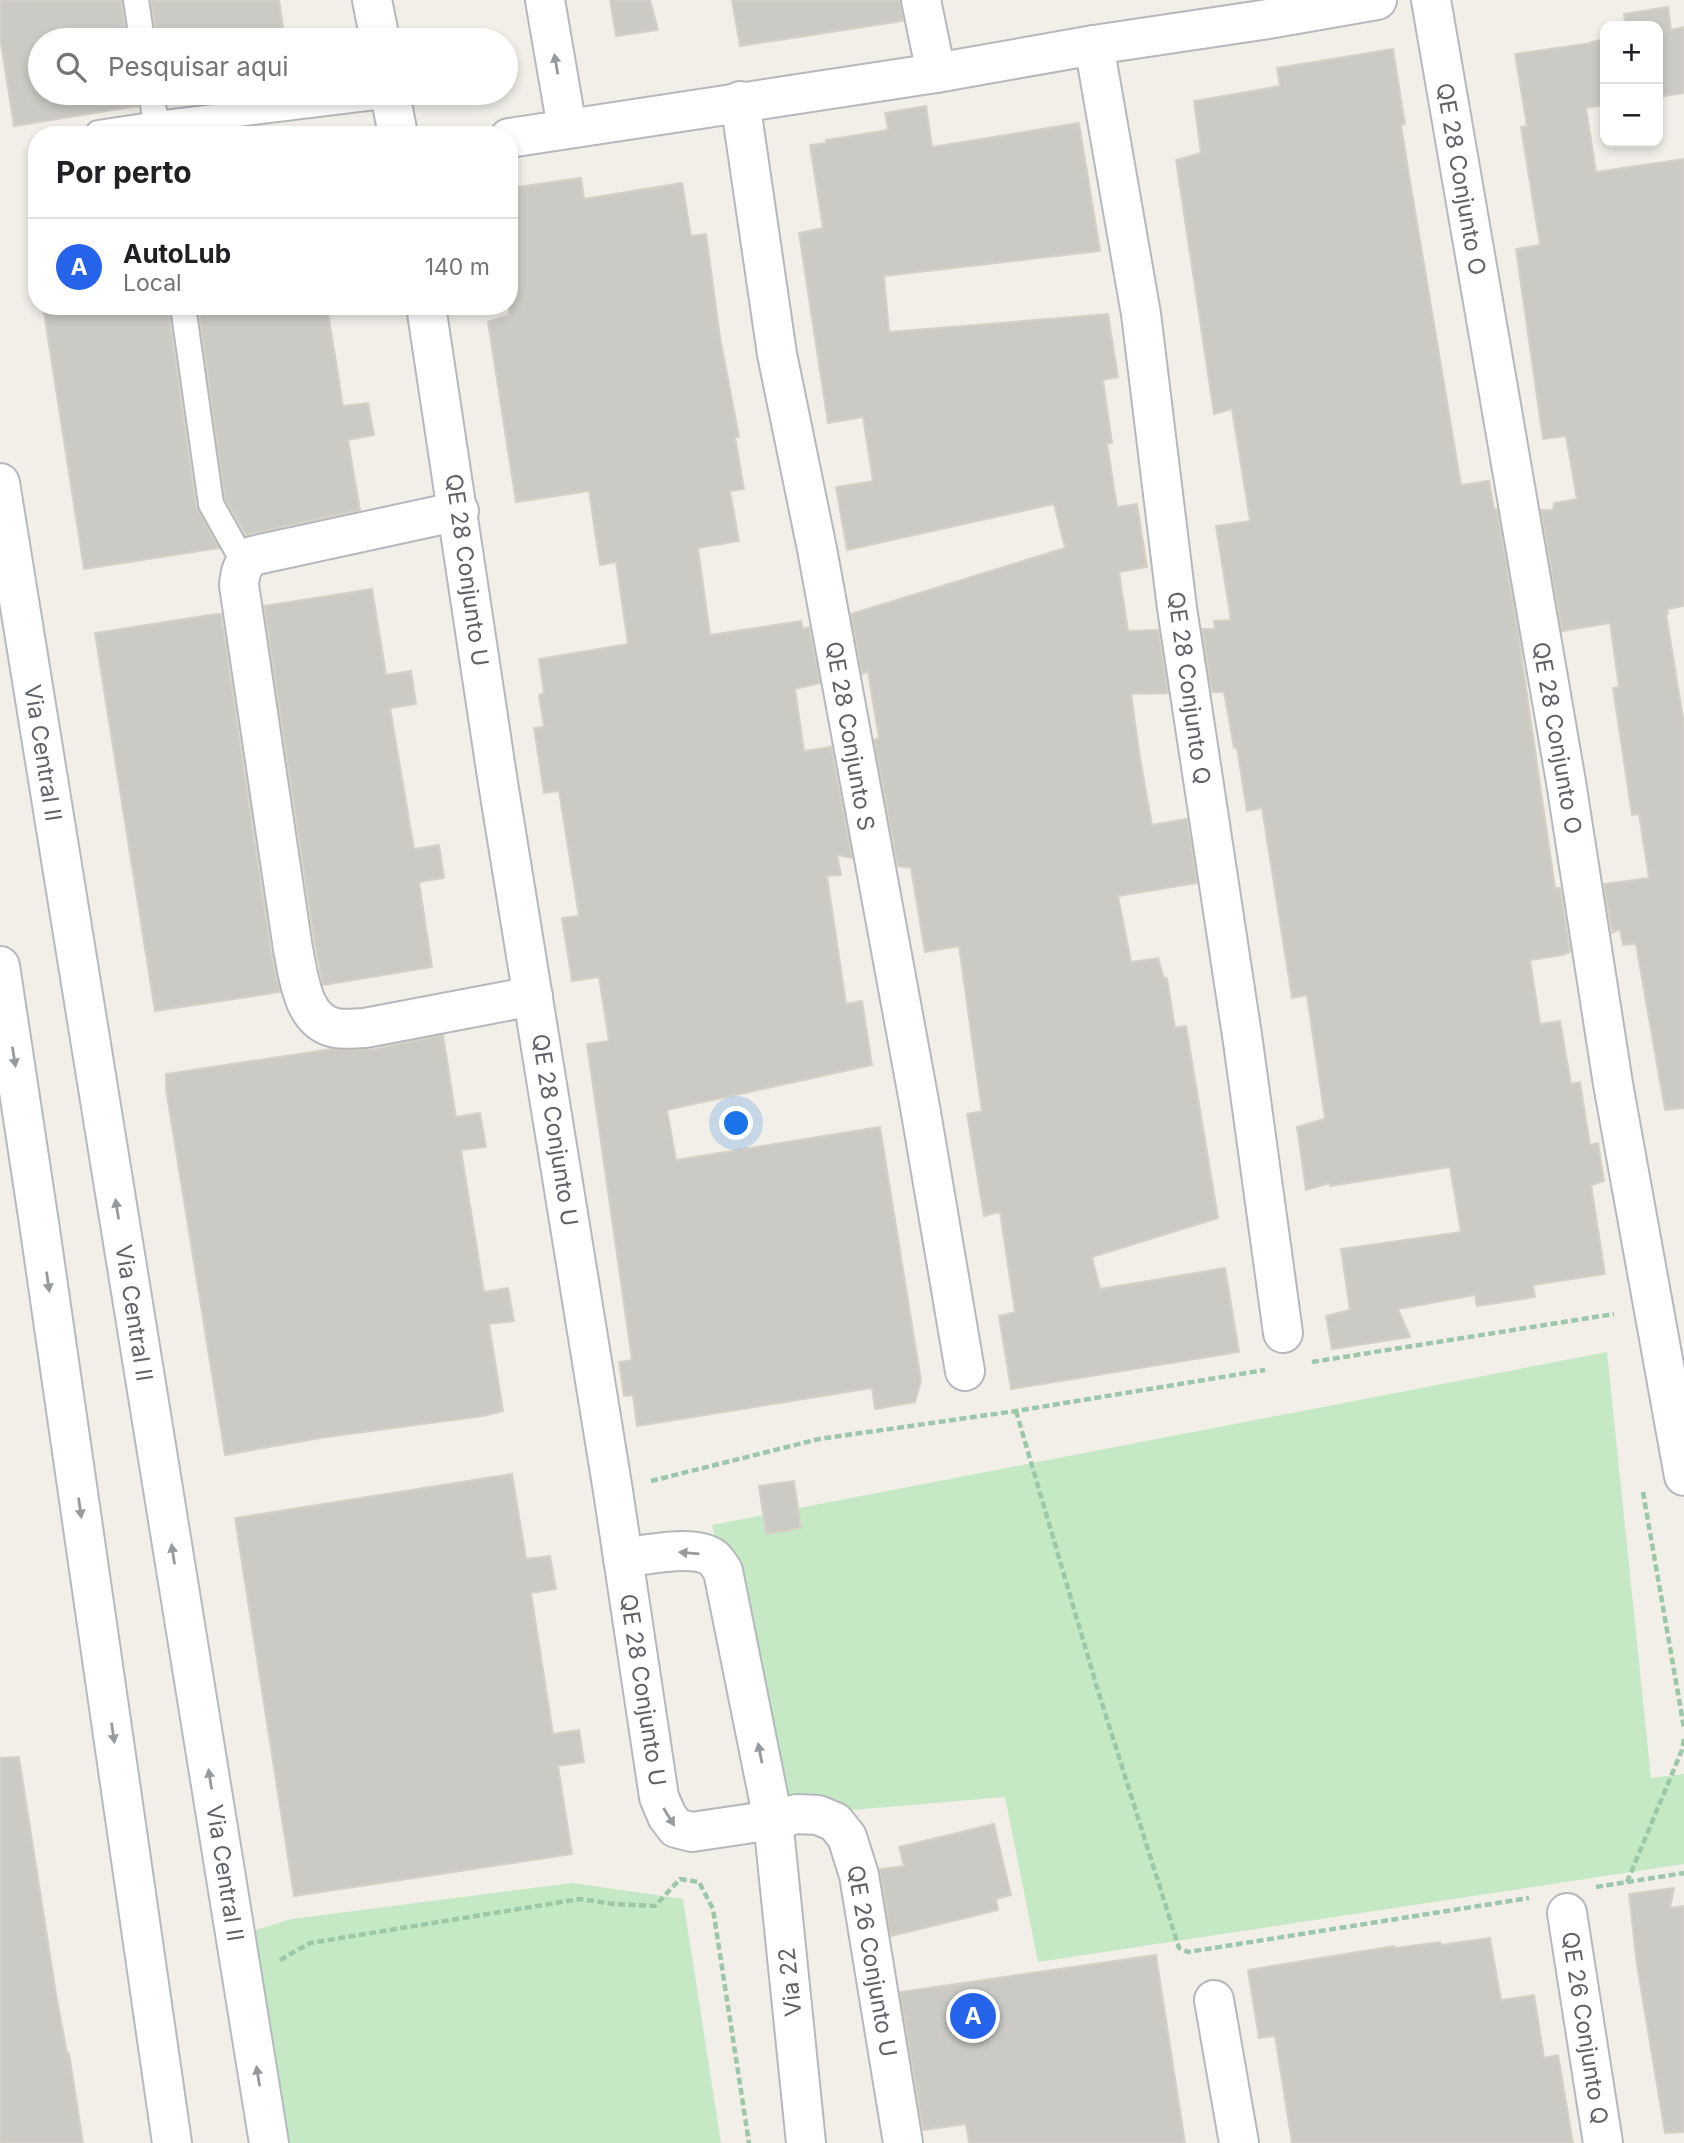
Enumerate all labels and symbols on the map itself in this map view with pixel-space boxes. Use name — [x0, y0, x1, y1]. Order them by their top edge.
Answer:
one-way arrow — [550, 53, 561, 75]
street label: QE 28 Conjunto O — [1430, 81, 1492, 277]
street label: QE 28 Conjunto U — [440, 472, 494, 668]
street label: QE 28 Conjunto Q — [1162, 590, 1216, 786]
street label: QE 28 Conjunto S — [820, 639, 880, 833]
street label: QE 28 Conjunto O — [1526, 640, 1588, 836]
street label: Via Central II — [18, 683, 68, 823]
street label: QE 28 Conjunto U — [526, 1032, 584, 1228]
one-way arrow — [9, 1047, 20, 1069]
your location — [719, 1106, 753, 1140]
one-way arrow — [111, 1198, 122, 1220]
street label: Via Central II — [109, 1243, 159, 1383]
one-way arrow — [43, 1271, 54, 1293]
one-way arrow — [75, 1497, 86, 1519]
one-way arrow — [167, 1543, 178, 1565]
one-way arrow — [678, 1547, 700, 1558]
street label: QE 28 Conjunto U — [614, 1592, 672, 1788]
one-way arrow — [107, 1722, 118, 1744]
one-way arrow — [754, 1742, 765, 1764]
one-way arrow — [204, 1767, 215, 1789]
street label: Via Central II — [200, 1803, 250, 1943]
one-way arrow — [663, 1807, 676, 1826]
street label: QE 26 Conjunto U — [841, 1863, 903, 2059]
street label: QE 26 Conjunto Q — [1556, 1930, 1614, 2126]
street label: Via 22 — [772, 1946, 808, 2018]
pin: A — [950, 1990, 996, 2042]
one-way arrow — [252, 2065, 263, 2087]

